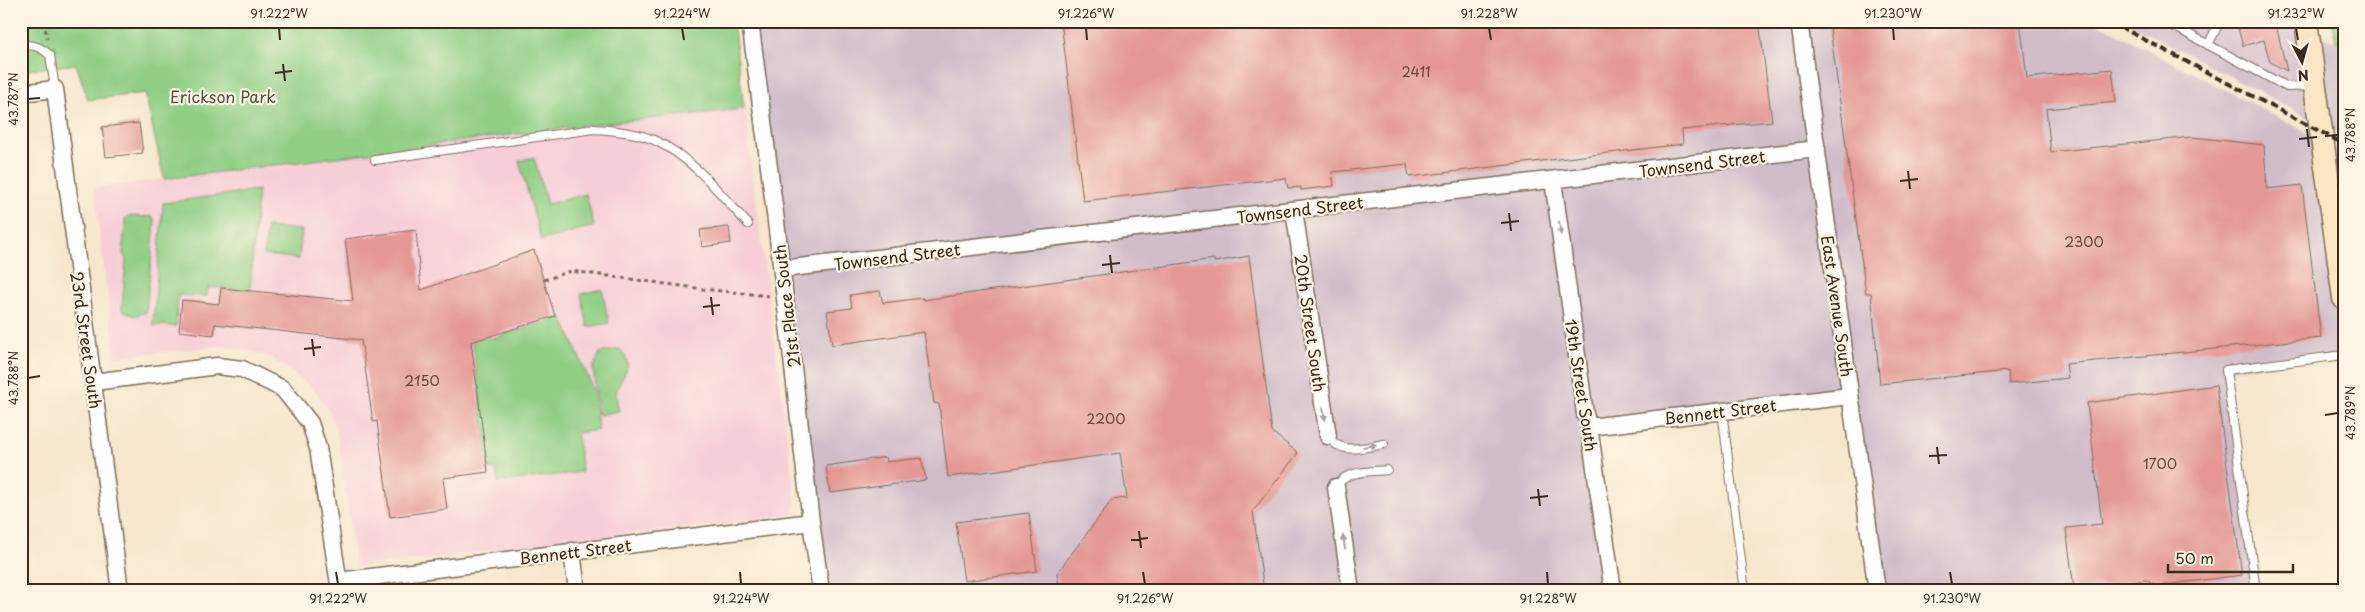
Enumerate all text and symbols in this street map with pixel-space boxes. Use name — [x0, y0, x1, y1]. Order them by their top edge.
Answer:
text: 91.222°W — [250, 4, 308, 22]
text: 91.224°W — [654, 4, 711, 22]
text: 91.226°W — [1058, 4, 1115, 22]
text: 91.228°W — [1460, 4, 1518, 22]
text: 91.230°W — [1864, 4, 1923, 22]
text: 91.232°W — [2267, 4, 2325, 22]
north arrow — [2278, 38, 2328, 88]
house number: 2411 — [1402, 61, 1430, 82]
text: N — [2297, 64, 2310, 86]
text: 43.787°N — [4, 72, 22, 126]
park label: Erickson Park — [170, 84, 276, 108]
text: 43.788°N — [2341, 108, 2359, 162]
street label: Townsend Street — [1637, 143, 1767, 183]
street label: Townsend Street — [1235, 189, 1365, 229]
one-way arrow — [1556, 221, 1564, 237]
house number: 2300 — [2064, 231, 2104, 252]
street label: East Avenue South — [1816, 233, 1860, 379]
street label: Townsend Street — [832, 236, 962, 276]
street label: 21st Place South — [767, 243, 805, 369]
street label: 20th Street South — [1289, 253, 1333, 393]
street label: 23rd Street South — [65, 270, 109, 410]
street label: 19th Street South — [1560, 317, 1604, 453]
text: 43.788°N — [4, 351, 22, 405]
house number: 2150 — [404, 370, 440, 391]
text: 43.789°N — [2341, 386, 2359, 440]
street label: Bennett Street — [1662, 392, 1778, 430]
one-way arrow — [1321, 406, 1329, 422]
house number: 2200 — [1086, 408, 1126, 429]
one-way arrow — [1363, 442, 1379, 450]
house number: 1700 — [2143, 453, 2177, 474]
street label: Bennett Street — [517, 532, 633, 570]
one-way arrow — [1340, 534, 1348, 550]
scale bar — [2168, 542, 2292, 574]
text: 50 m — [2175, 546, 2214, 569]
text: 91.222°W — [309, 589, 367, 607]
text: 91.224°W — [713, 589, 770, 607]
text: 91.226°W — [1117, 589, 1174, 607]
text: 91.228°W — [1519, 589, 1577, 607]
text: 91.230°W — [1923, 589, 1982, 607]

